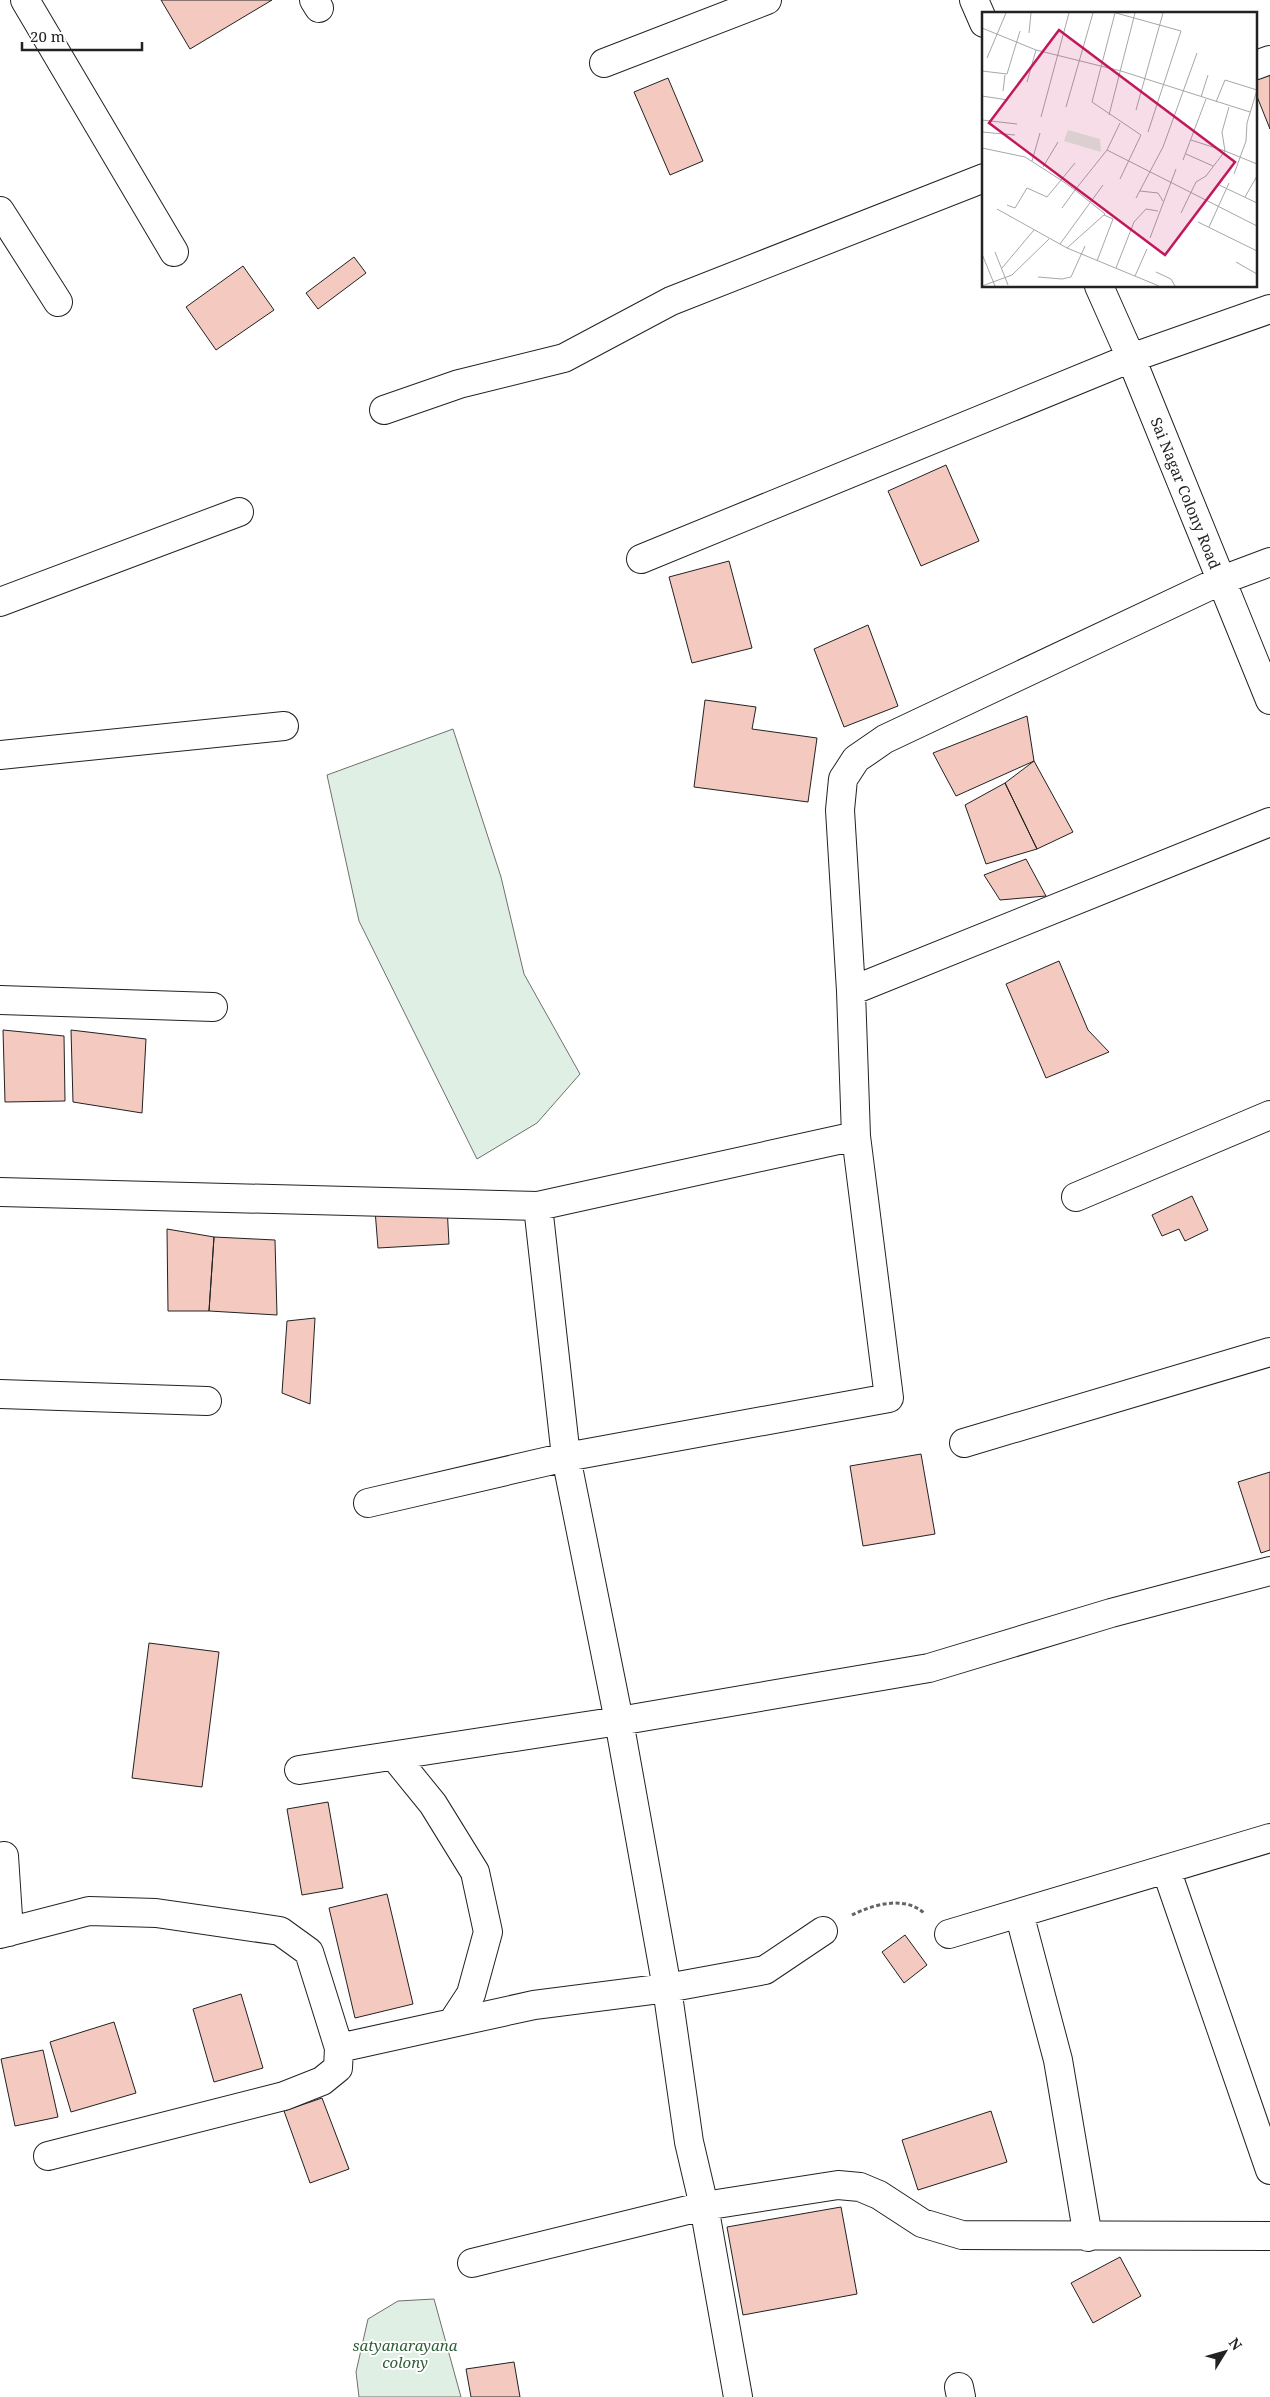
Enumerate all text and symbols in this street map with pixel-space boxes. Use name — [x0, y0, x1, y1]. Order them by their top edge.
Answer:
inset map — [982, 12, 1258, 288]
scale bar — [22, 20, 142, 52]
text: 20 m — [30, 26, 65, 46]
street label: Sai Nagar Colony Road — [1146, 414, 1226, 572]
north arrow — [1200, 2327, 1250, 2377]
text: N — [1225, 2334, 1247, 2354]
park label: satyanarayana colony — [353, 2335, 458, 2372]

